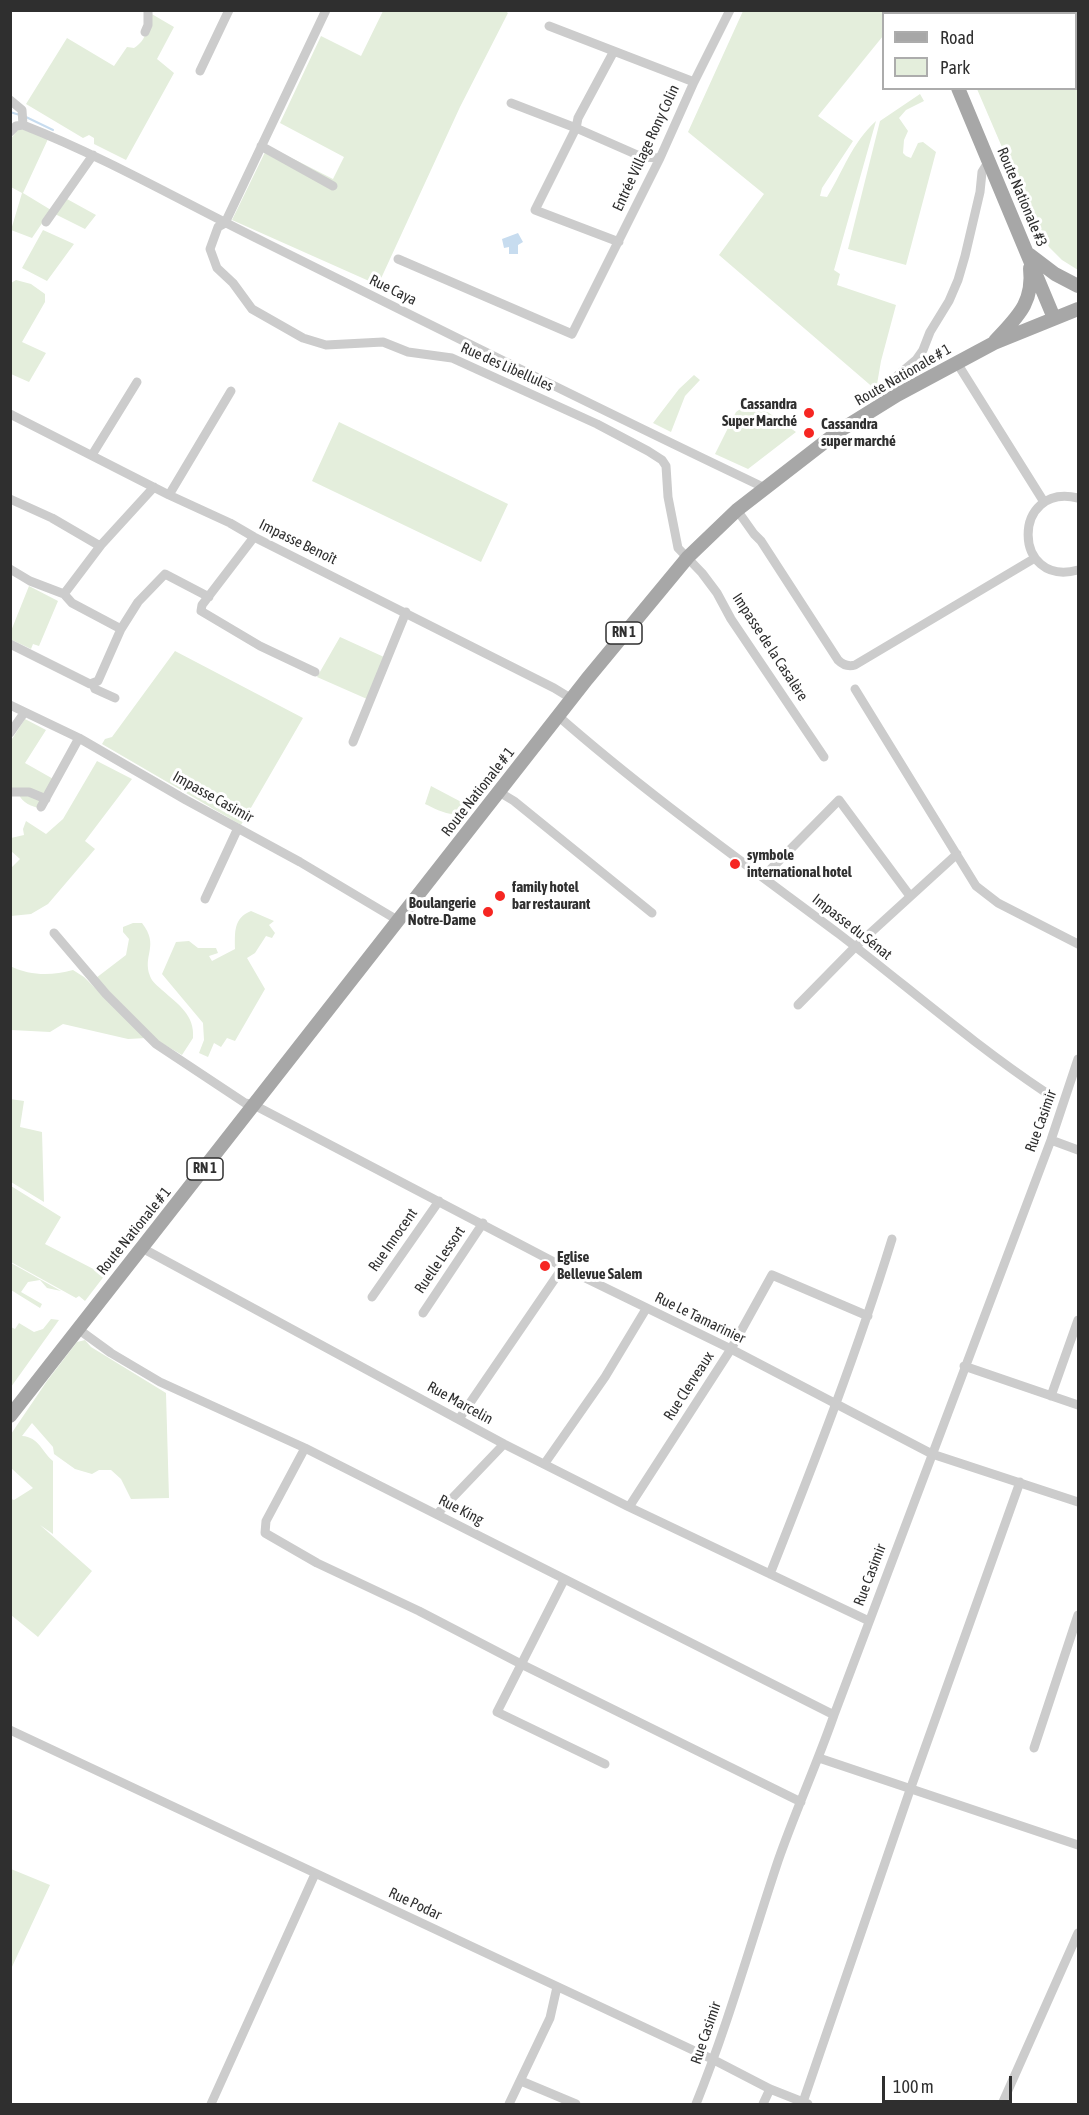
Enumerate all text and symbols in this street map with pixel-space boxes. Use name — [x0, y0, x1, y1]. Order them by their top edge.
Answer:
legend — [882, 12, 1077, 90]
text: Road — [940, 27, 974, 48]
text: Park — [940, 57, 970, 78]
street label: Entrée Village Rony Colin — [609, 82, 683, 214]
street label: Route Nationale #3 — [993, 145, 1051, 249]
street label: Rue Caya — [366, 271, 420, 309]
street label: Rue des Libellules — [458, 339, 556, 395]
street label: Route Nationale # 1 — [852, 340, 954, 410]
place label: Cassandra Super Marché — [722, 395, 797, 430]
marker: Cassandra Super Marché — [802, 406, 816, 420]
place label: Cassandra super marché — [821, 415, 896, 450]
marker: Cassandra super marché — [802, 426, 816, 440]
street label: Impasse Benoît — [256, 515, 340, 569]
street label: Impasse de la Casalère — [728, 590, 812, 704]
road number: RN 1 — [606, 622, 642, 644]
street label: Route Nationale # 1 — [438, 744, 518, 840]
street label: Impasse Casimir — [170, 767, 256, 827]
place label: symbole international hotel — [747, 846, 852, 881]
marker: symbole international hotel — [728, 857, 742, 871]
place label: family hotel bar restaurant — [512, 878, 590, 913]
marker: family hotel bar restaurant — [493, 889, 507, 903]
street label: Impasse du Sénat — [809, 890, 895, 964]
place label: Boulangerie Notre-Dame — [408, 894, 476, 929]
marker: Boulangerie Notre-Dame — [481, 905, 495, 919]
street label: Rue Casimir — [1021, 1087, 1061, 1155]
road number: RN 1 — [187, 1158, 223, 1180]
street label: Route Nationale # 1 — [93, 1183, 175, 1279]
street label: Rue Innocent — [365, 1205, 421, 1275]
street label: Ruelle Lessort — [411, 1223, 469, 1297]
place label: Eglise Bellevue Salem — [557, 1248, 642, 1283]
marker: Eglise Bellevue Salem — [538, 1259, 552, 1273]
street label: Rue Le Tamarinier — [652, 1288, 748, 1348]
street label: Rue Clerveaux — [660, 1348, 718, 1424]
street label: Rue Marcelin — [424, 1378, 496, 1428]
street label: Rue King — [435, 1491, 487, 1529]
street label: Rue Casimir — [850, 1542, 890, 1608]
street label: Rue Podar — [386, 1884, 444, 1924]
street label: Rue Casimir — [687, 1999, 725, 2067]
scale bar — [885, 2064, 1016, 2102]
text: 100 m — [893, 2076, 934, 2097]

